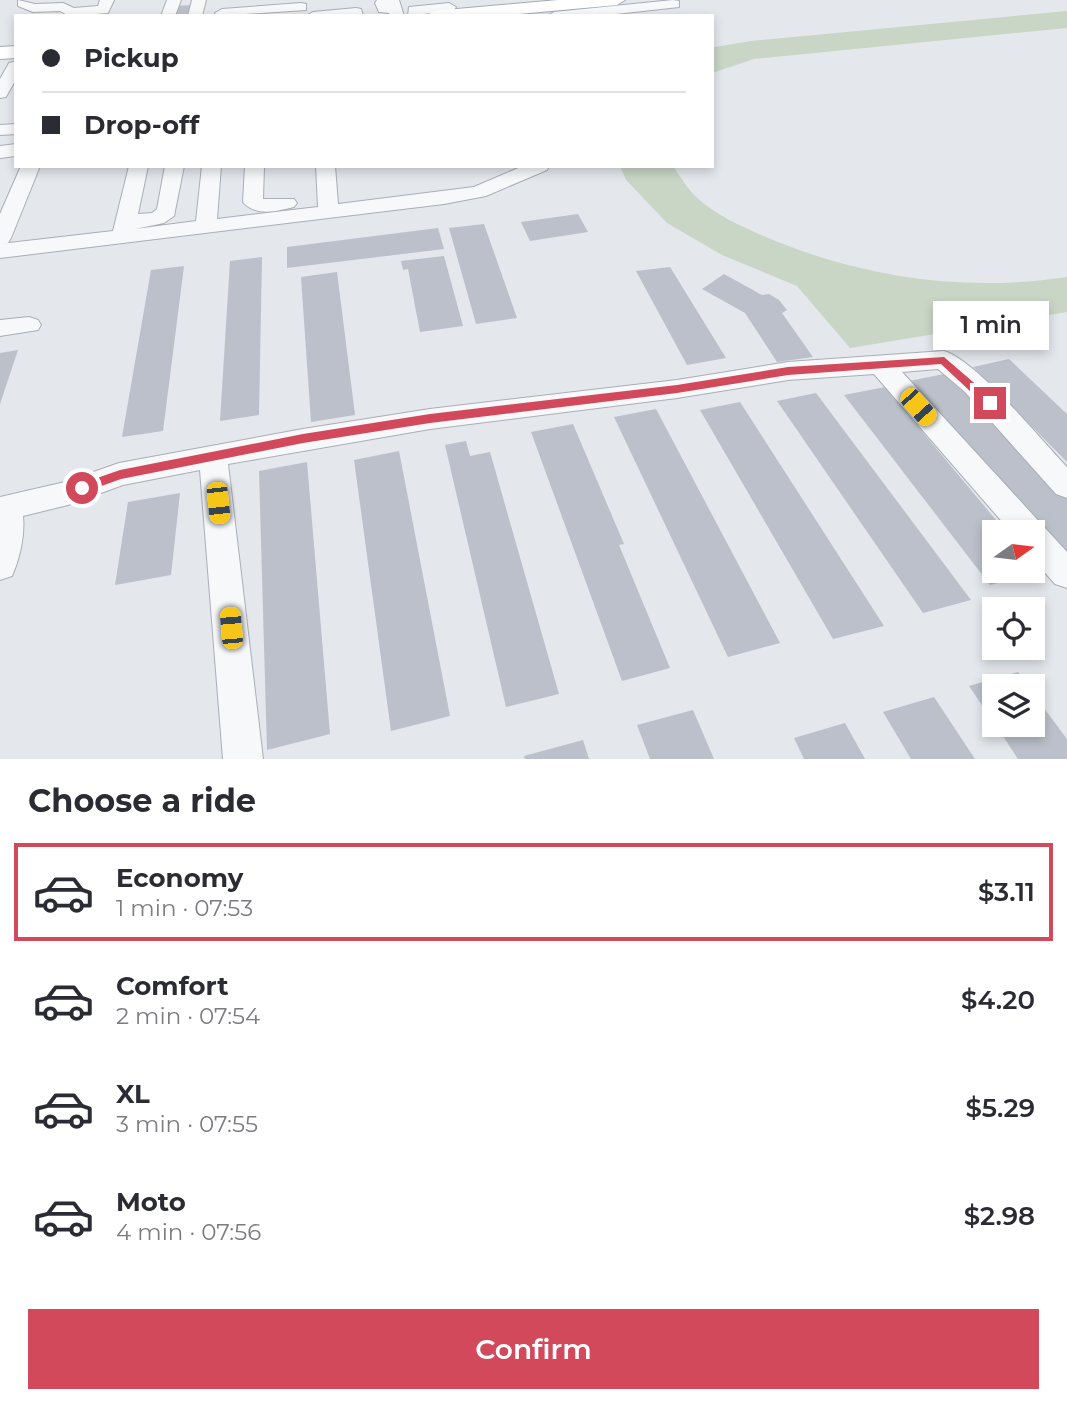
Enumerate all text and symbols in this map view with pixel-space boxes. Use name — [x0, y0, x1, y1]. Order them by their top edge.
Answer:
text: Pickup — [84, 42, 179, 74]
text: Drop-off — [84, 109, 199, 141]
callout: 1 min — [932, 302, 1048, 350]
text: 1 min — [960, 311, 1022, 339]
car — [897, 384, 940, 430]
route end — [974, 387, 1006, 419]
route start — [66, 472, 98, 504]
car — [206, 481, 231, 525]
north arrow — [982, 520, 1045, 583]
map controls — [982, 520, 1045, 737]
button: locate — [982, 597, 1045, 660]
car — [219, 606, 244, 650]
button: layers — [982, 674, 1045, 737]
text: Choose a ride — [28, 781, 256, 820]
icon: car — [32, 861, 95, 924]
text: Economy — [116, 862, 243, 894]
text: $3.11 — [978, 876, 1035, 908]
text: 1 min · 07:53 — [116, 894, 253, 922]
icon: car — [32, 969, 95, 1032]
text: Comfort — [116, 970, 228, 1002]
text: $4.20 — [961, 984, 1035, 1016]
text: 2 min · 07:54 — [116, 1002, 260, 1030]
icon: car — [32, 1077, 95, 1140]
text: XL — [116, 1078, 150, 1110]
text: $5.29 — [965, 1092, 1035, 1124]
text: 3 min · 07:55 — [116, 1110, 258, 1138]
icon: car — [32, 1185, 95, 1248]
text: Moto — [116, 1186, 186, 1218]
text: $2.98 — [964, 1200, 1035, 1232]
text: 4 min · 07:56 — [116, 1218, 261, 1246]
button: Confirm — [28, 1309, 1039, 1389]

